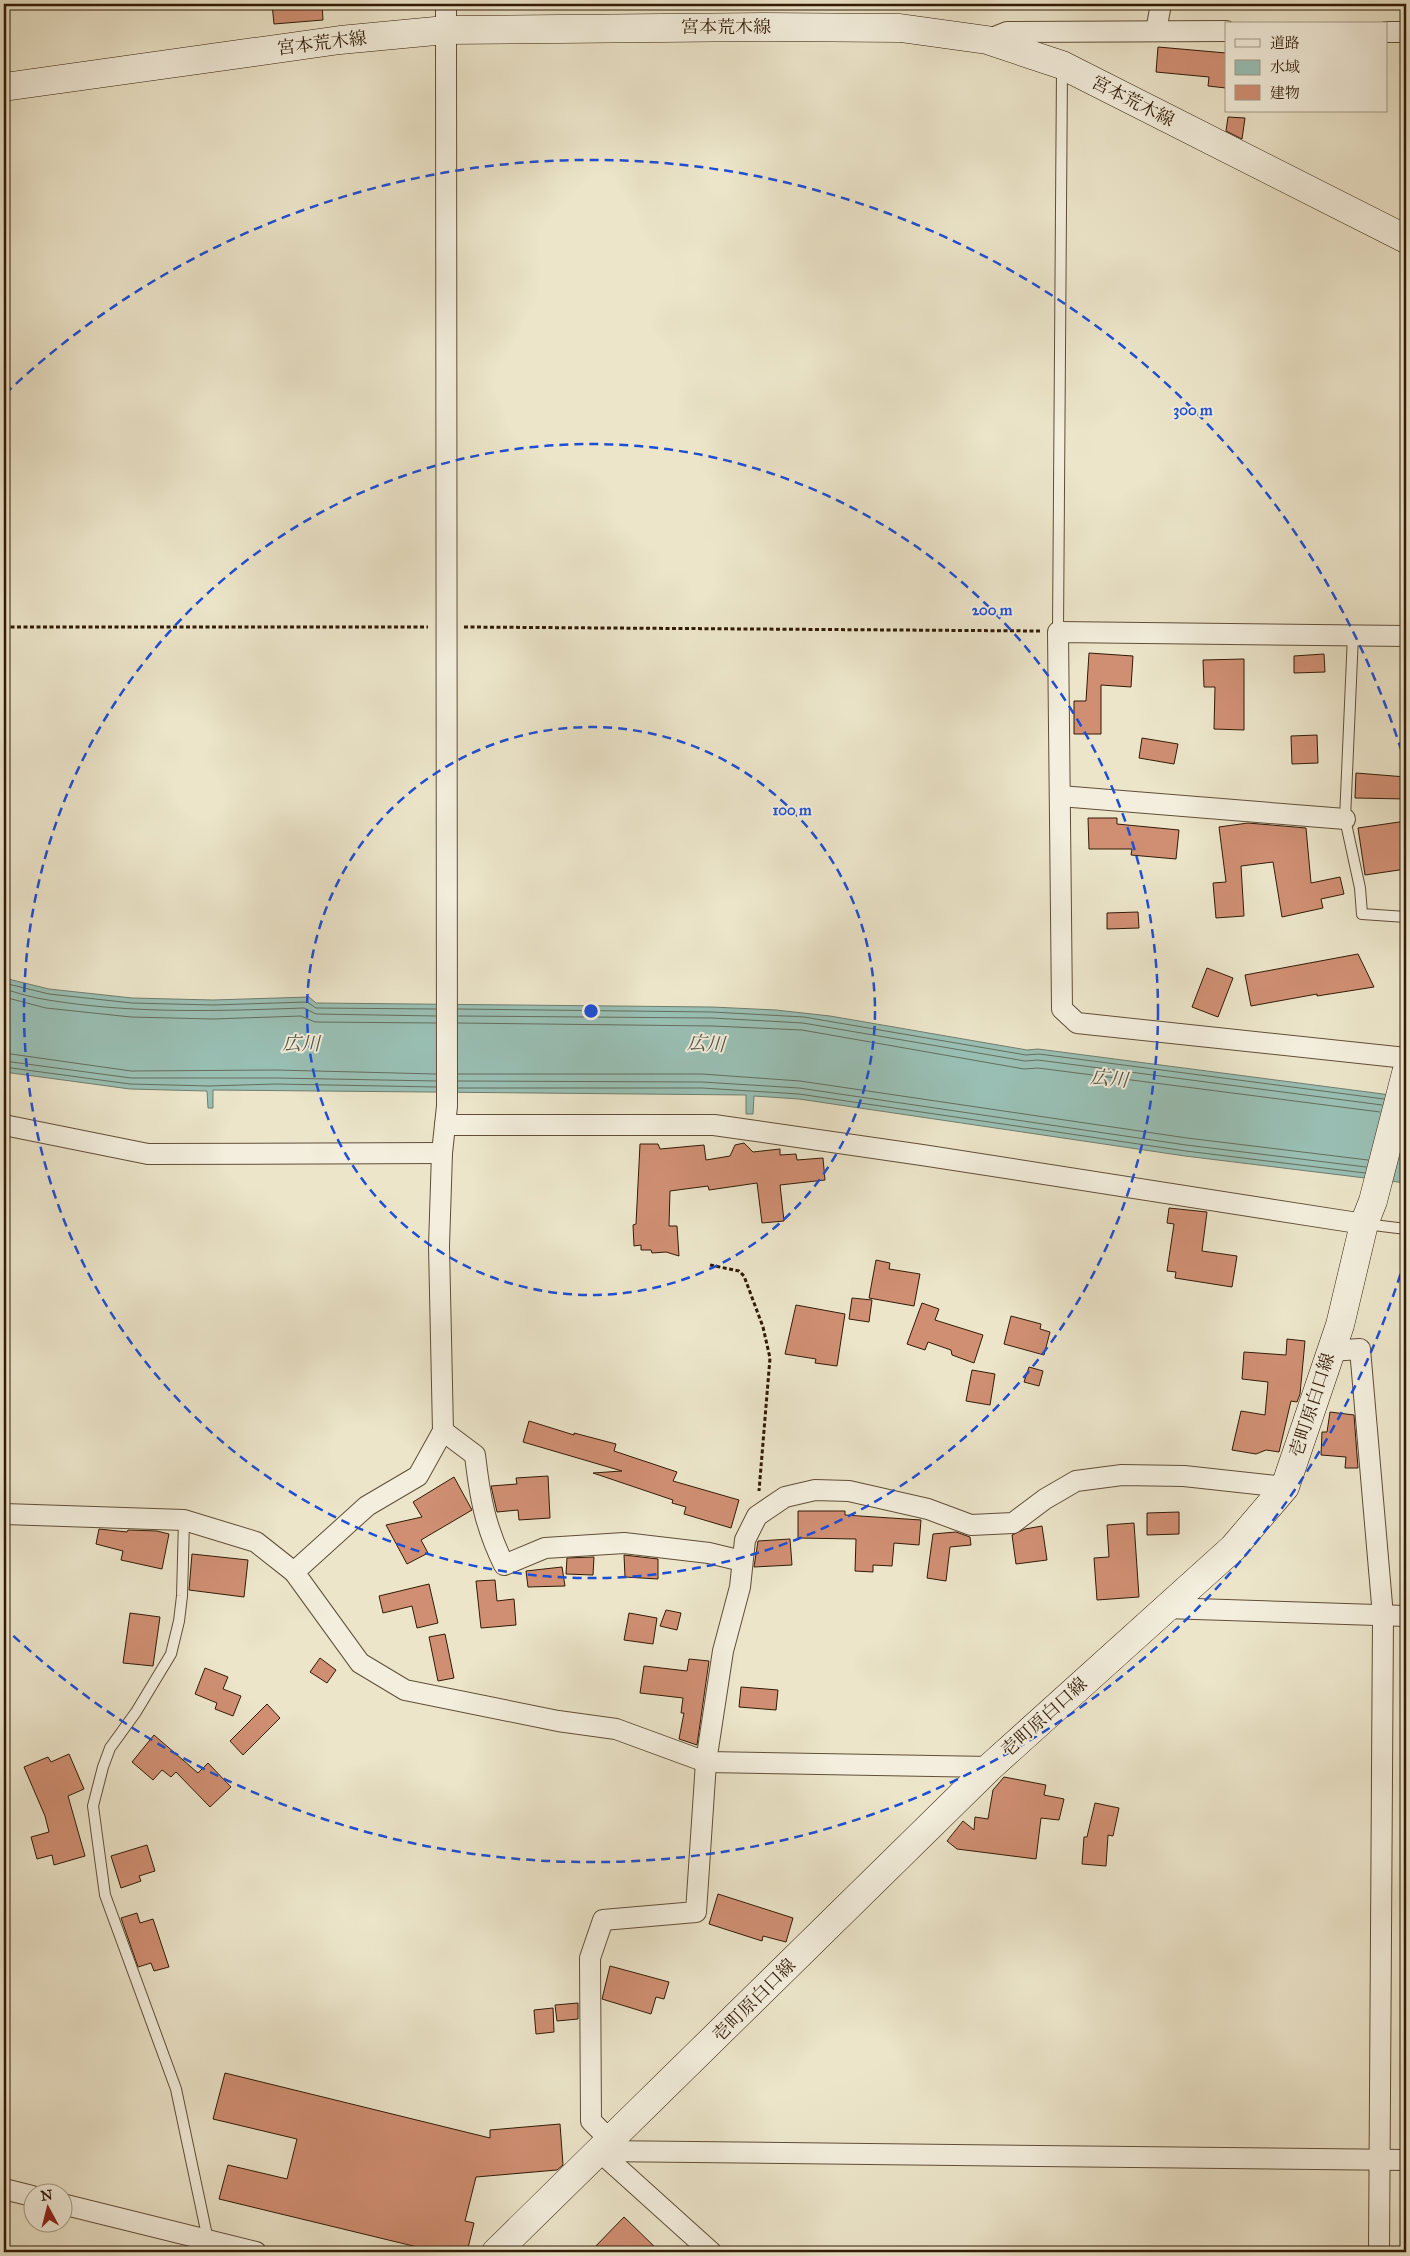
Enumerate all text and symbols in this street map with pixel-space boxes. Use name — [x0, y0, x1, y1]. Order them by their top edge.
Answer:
street label: 宮本荒木線 — [681, 16, 771, 38]
legend — [1225, 22, 1388, 112]
street label: 宮本荒木線 — [276, 27, 368, 59]
text: 道路 — [1270, 34, 1300, 52]
text: 水域 — [1270, 58, 1300, 76]
street label: 宮本荒木線 — [1088, 71, 1178, 131]
text: 建物 — [1270, 84, 1300, 102]
text: 300 m — [1173, 401, 1213, 420]
text: 200 m — [972, 601, 1013, 619]
text: 100 m — [772, 801, 812, 819]
centre of rings — [582, 1002, 600, 1020]
water label: 広川 — [686, 1031, 728, 1056]
water label: 広川 — [282, 1032, 322, 1055]
water label: 広川 — [1089, 1065, 1131, 1092]
street label: 壱町原白口線 — [1285, 1350, 1339, 1460]
street label: 壱町原白口線 — [997, 1673, 1091, 1761]
street label: 壱町原白口線 — [708, 1954, 800, 2046]
north arrow — [22, 2184, 72, 2234]
text: N — [40, 2186, 54, 2205]

